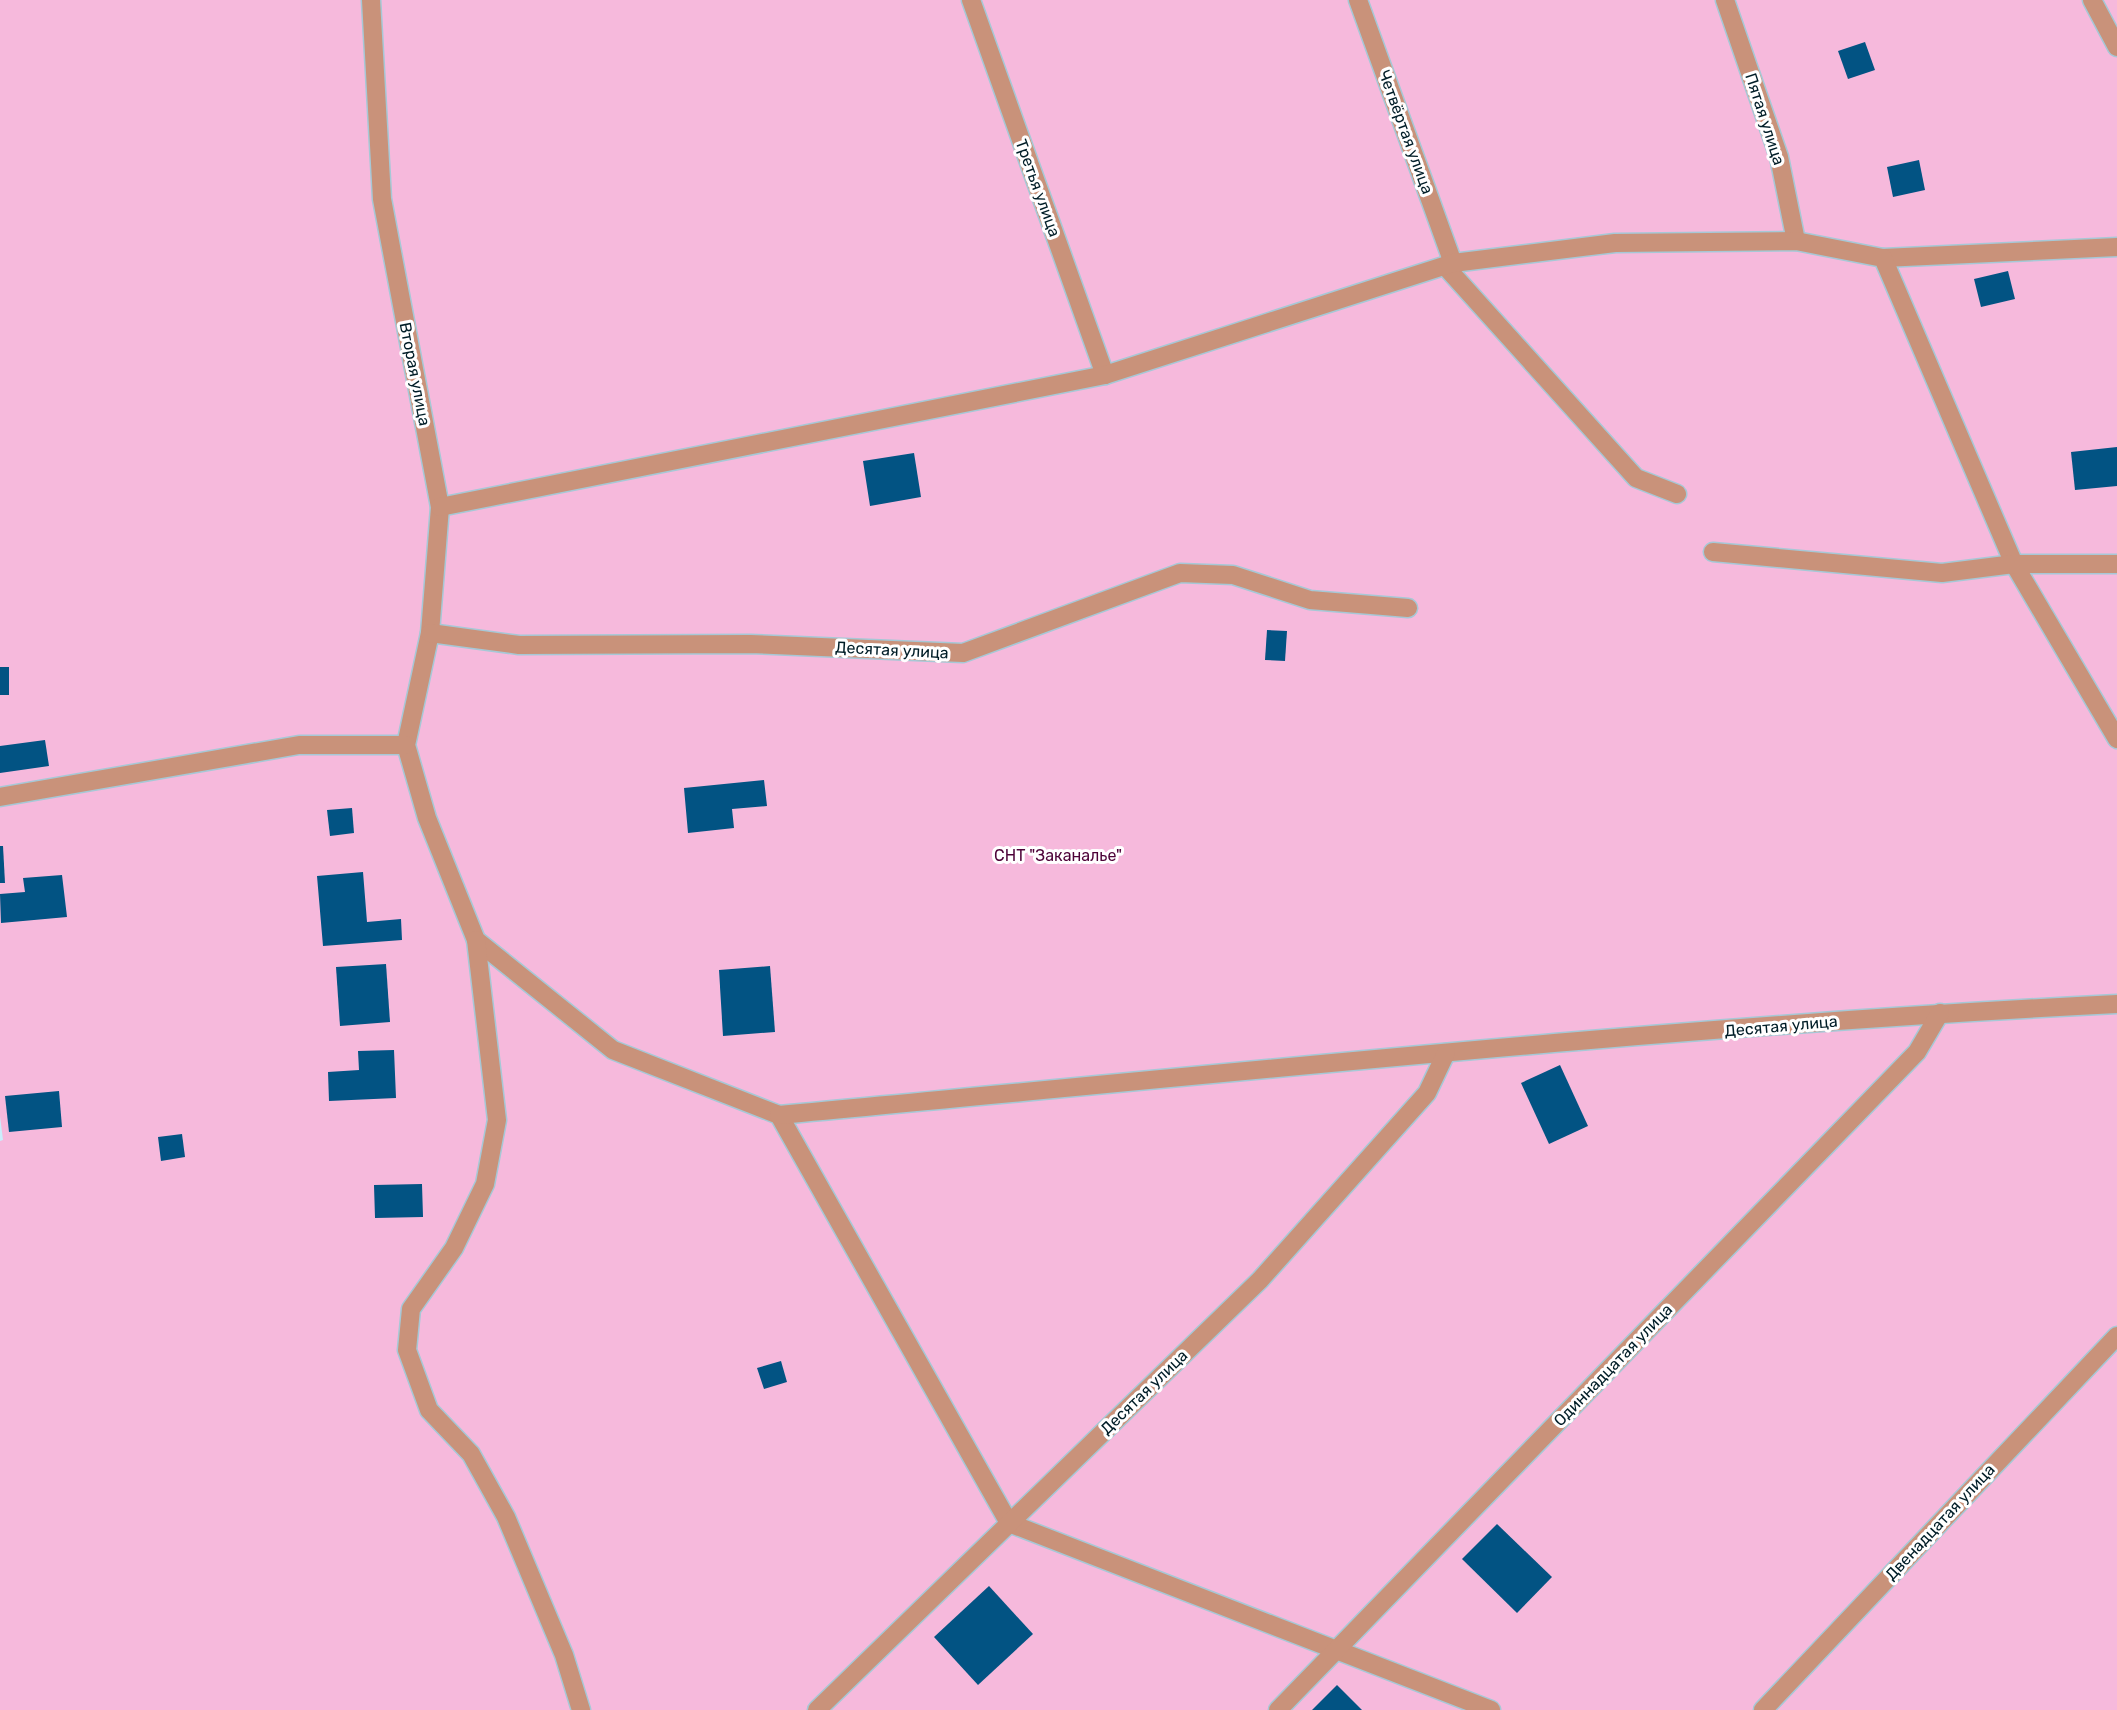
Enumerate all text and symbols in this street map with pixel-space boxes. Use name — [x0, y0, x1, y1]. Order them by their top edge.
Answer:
street label: Четвёртая улица — [1375, 67, 1437, 197]
street label: Пятая улица — [1741, 70, 1789, 168]
street label: Третья улица — [1012, 137, 1064, 239]
street label: Вторая улица — [396, 321, 434, 427]
street label: Десятая улица — [835, 638, 949, 662]
park label: СНТ "Заканалье" — [994, 846, 1122, 865]
street label: Десятая улица — [1724, 1012, 1838, 1040]
street label: Одиннадцатая улица — [1550, 1300, 1676, 1430]
street label: Десятая улица — [1097, 1346, 1191, 1438]
street label: Двенадцатая улица — [1881, 1460, 1999, 1584]

